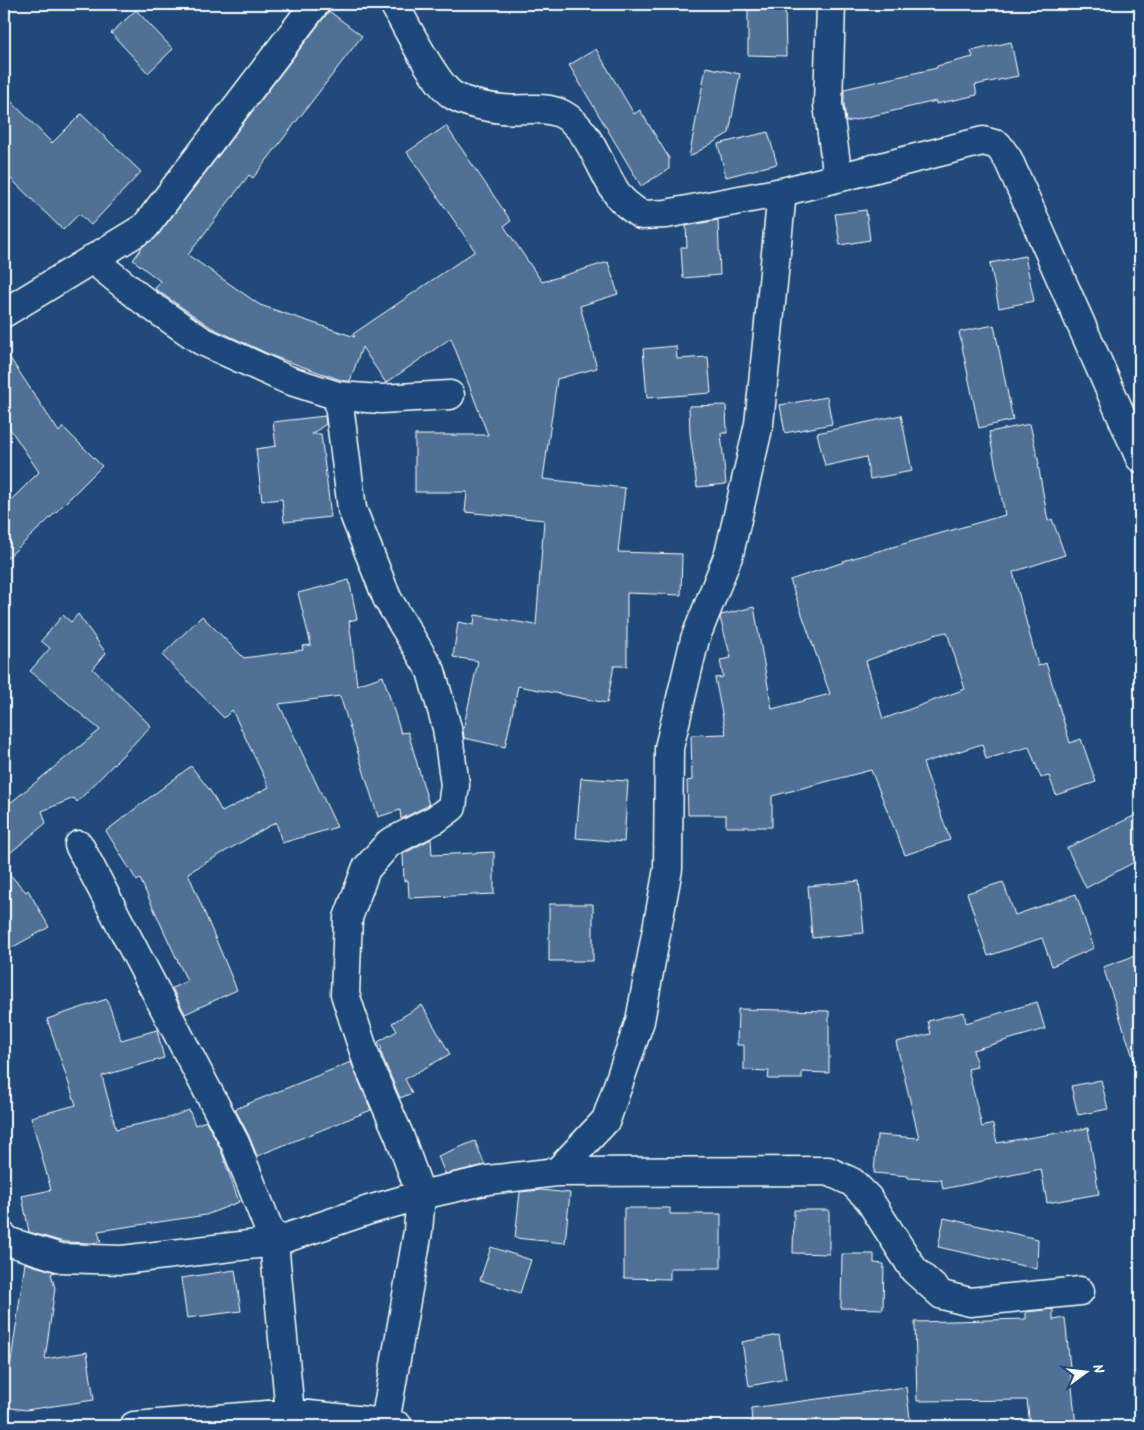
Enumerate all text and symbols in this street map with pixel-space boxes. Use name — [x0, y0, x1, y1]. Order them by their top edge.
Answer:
north arrow — [1062, 1348, 1112, 1398]
text: N — [1086, 1362, 1109, 1376]

